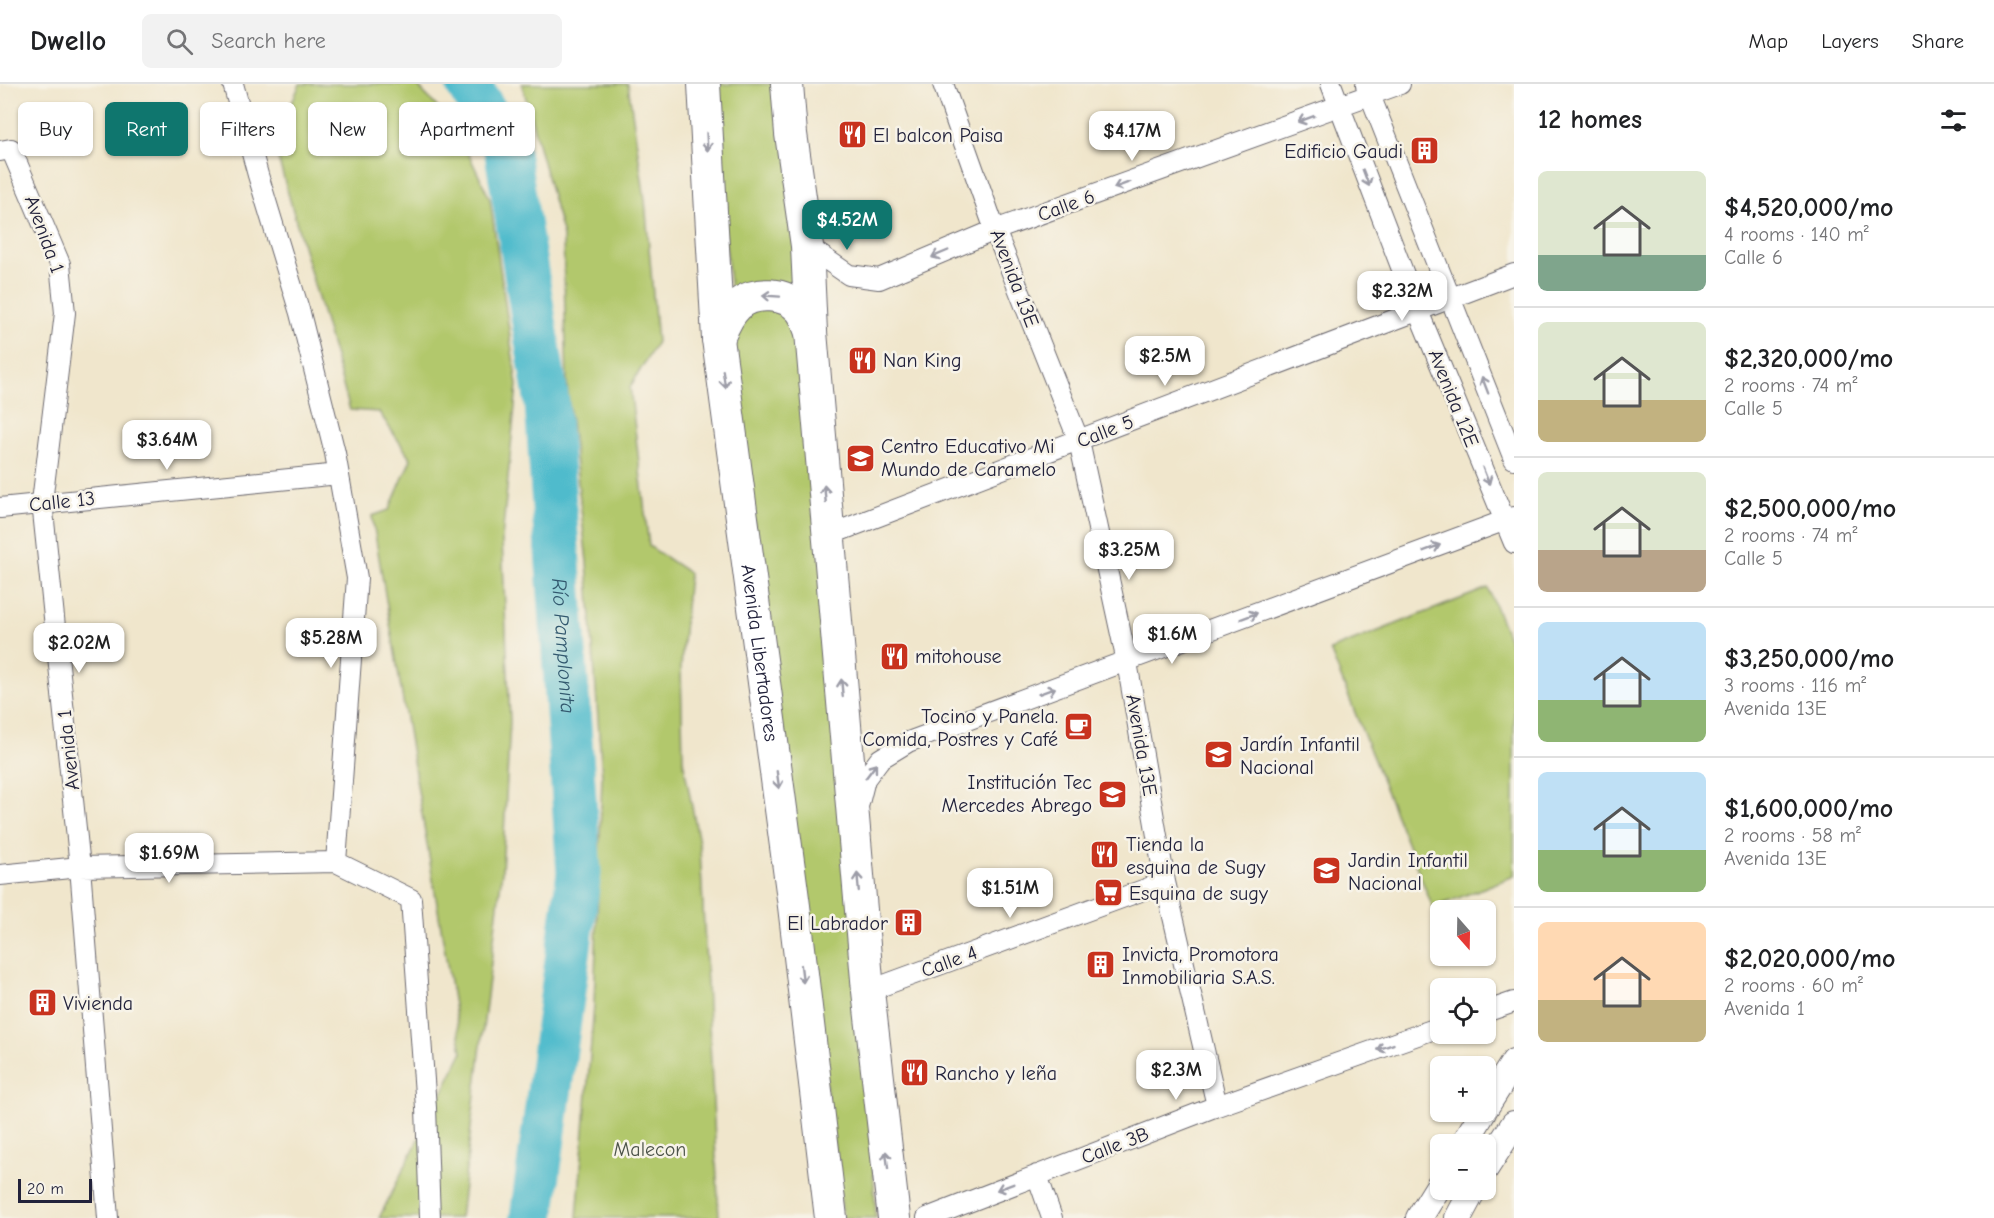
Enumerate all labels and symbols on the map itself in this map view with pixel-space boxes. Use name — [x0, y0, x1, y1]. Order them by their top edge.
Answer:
pin: $4.17M — [1083, 111, 1181, 162]
one-way arrow — [1297, 114, 1316, 125]
restaurant icon: El balcon Paisa — [836, 119, 868, 151]
place label: El balcon Paisa — [873, 124, 1003, 147]
one-way arrow — [701, 132, 712, 152]
building icon: Edificio Gaudi — [1408, 135, 1440, 167]
place label: Edificio Gaudi — [1284, 140, 1403, 163]
one-way arrow — [1362, 168, 1373, 187]
one-way arrow — [1113, 180, 1132, 191]
street label: Calle 6 — [1035, 185, 1098, 226]
street label: Avenida 1 — [20, 192, 69, 276]
pin: $4.52M — [798, 200, 896, 251]
street label: Avenida 13E — [985, 226, 1044, 330]
one-way arrow — [931, 248, 949, 260]
pin: $2.32M — [1353, 271, 1451, 322]
one-way arrow — [762, 290, 782, 301]
pin: $2.5M — [1123, 336, 1207, 387]
restaurant icon: Nan King — [846, 344, 878, 376]
street label: Avenida 12E — [1424, 346, 1484, 450]
place label: Nan King — [883, 349, 962, 372]
one-way arrow — [718, 368, 729, 388]
one-way arrow — [1479, 376, 1490, 395]
street label: Calle 5 — [1074, 410, 1137, 453]
pin: $3.64M — [118, 420, 216, 471]
place label: Centro Educativo Mi Mundo de Caramelo — [881, 435, 1056, 481]
school or university icon: Centro Educativo Mi Mundo de Caramelo — [844, 442, 876, 474]
one-way arrow — [1481, 466, 1492, 485]
one-way arrow — [820, 484, 831, 504]
street label: Calle 13 — [28, 487, 96, 516]
pin: $3.25M — [1080, 530, 1178, 581]
one-way arrow — [1422, 542, 1441, 553]
street label: Avenida Libertadores — [736, 563, 783, 743]
water label: Río Pamplonita — [547, 577, 580, 714]
one-way arrow — [1239, 610, 1258, 621]
pin: $1.6M — [1130, 614, 1214, 665]
pin: $5.28M — [282, 618, 380, 669]
pin: $2.02M — [30, 623, 128, 674]
restaurant icon: mitohouse — [878, 640, 910, 672]
place label: mitohouse — [915, 645, 1002, 668]
one-way arrow — [836, 679, 847, 699]
one-way arrow — [1037, 685, 1056, 696]
street label: Avenida 13E — [1121, 692, 1162, 798]
place label: Tocino y Panela. Comida, Postres y Café — [863, 705, 1058, 751]
street label: Avenida 1 — [53, 709, 84, 791]
cafe icon: Tocino y Panela. Comida, Postres y Café — [1063, 711, 1095, 743]
place label: Jardín Infantil Nacional — [1240, 733, 1360, 779]
school or university icon: Jardín Infantil Nacional — [1203, 739, 1235, 771]
one-way arrow — [864, 763, 877, 779]
one-way arrow — [772, 770, 783, 790]
place label: Institución Tec Mercedes Abrego — [942, 771, 1092, 817]
school or university icon: Institución Tec Mercedes Abrego — [1097, 778, 1129, 810]
pin: $1.69M — [120, 833, 218, 884]
place label: Tienda la esquina de Sugy — [1126, 833, 1266, 879]
restaurant icon: Tienda la esquina de Sugy — [1089, 839, 1121, 871]
place label: Jardin Infantil Nacional — [1348, 849, 1468, 895]
school or university icon: Jardin Infantil Nacional — [1311, 855, 1343, 887]
pin: $1.51M — [961, 868, 1059, 919]
one-way arrow — [852, 873, 863, 893]
supermarket icon: Esquina de sugy — [1092, 877, 1124, 909]
place label: Esquina de sugy — [1129, 882, 1268, 905]
north arrow — [1430, 900, 1496, 966]
building icon: El Labrador — [893, 907, 925, 939]
place label: El Labrador — [787, 912, 888, 935]
street label: Calle 4 — [918, 941, 980, 982]
place label: Invicta, Promotora Inmobiliaria S.A.S. — [1122, 943, 1279, 989]
building icon: Invicta, Promotora Inmobiliaria S.A.S. — [1085, 949, 1117, 981]
one-way arrow — [797, 963, 808, 983]
building icon: Vivienda — [26, 987, 58, 1019]
place label: Vivienda — [63, 992, 133, 1015]
one-way arrow — [1376, 1042, 1395, 1053]
pin: $2.3M — [1134, 1050, 1218, 1101]
restaurant icon: Rancho y leña — [898, 1057, 930, 1089]
place label: Rancho y leña — [935, 1062, 1057, 1085]
street label: Calle 3B — [1078, 1122, 1152, 1169]
park label: Malecon — [614, 1138, 686, 1161]
one-way arrow — [881, 1150, 892, 1170]
scale bar — [18, 1176, 92, 1204]
one-way arrow — [996, 1183, 1015, 1194]

